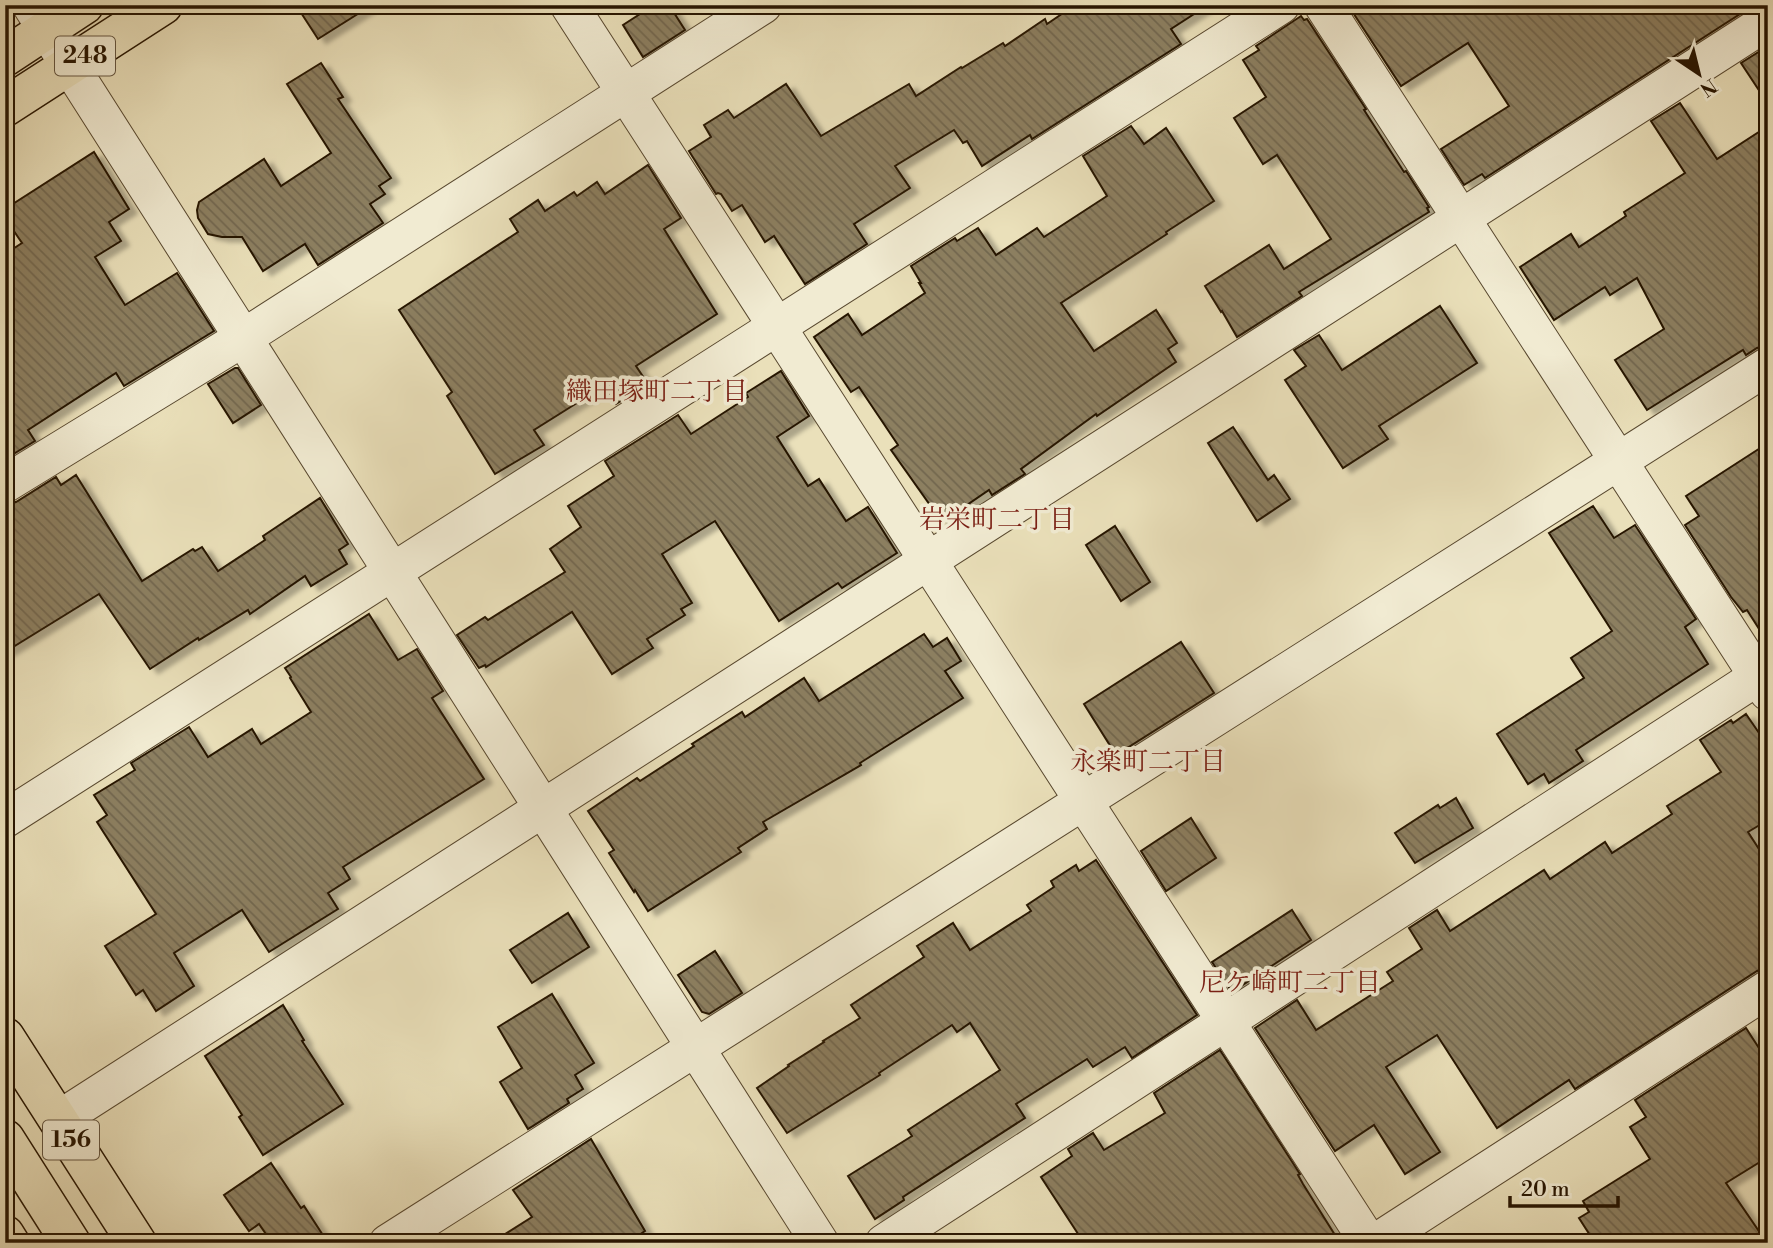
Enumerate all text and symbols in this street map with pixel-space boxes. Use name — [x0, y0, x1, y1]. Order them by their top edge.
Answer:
road number: 248 — [55, 36, 115, 76]
north arrow — [1664, 38, 1734, 108]
text: N — [1695, 73, 1721, 101]
district label: 織田塚町二丁目 — [566, 376, 748, 408]
district label: 岩栄町二丁目 — [919, 504, 1075, 536]
district label: 永楽町二丁目 — [1070, 746, 1226, 778]
district label: 尼ケ崎町二丁目 — [1199, 967, 1381, 999]
road number: 156 — [43, 1120, 99, 1160]
scale bar — [1510, 1164, 1619, 1208]
text: 20 m — [1521, 1177, 1570, 1203]

